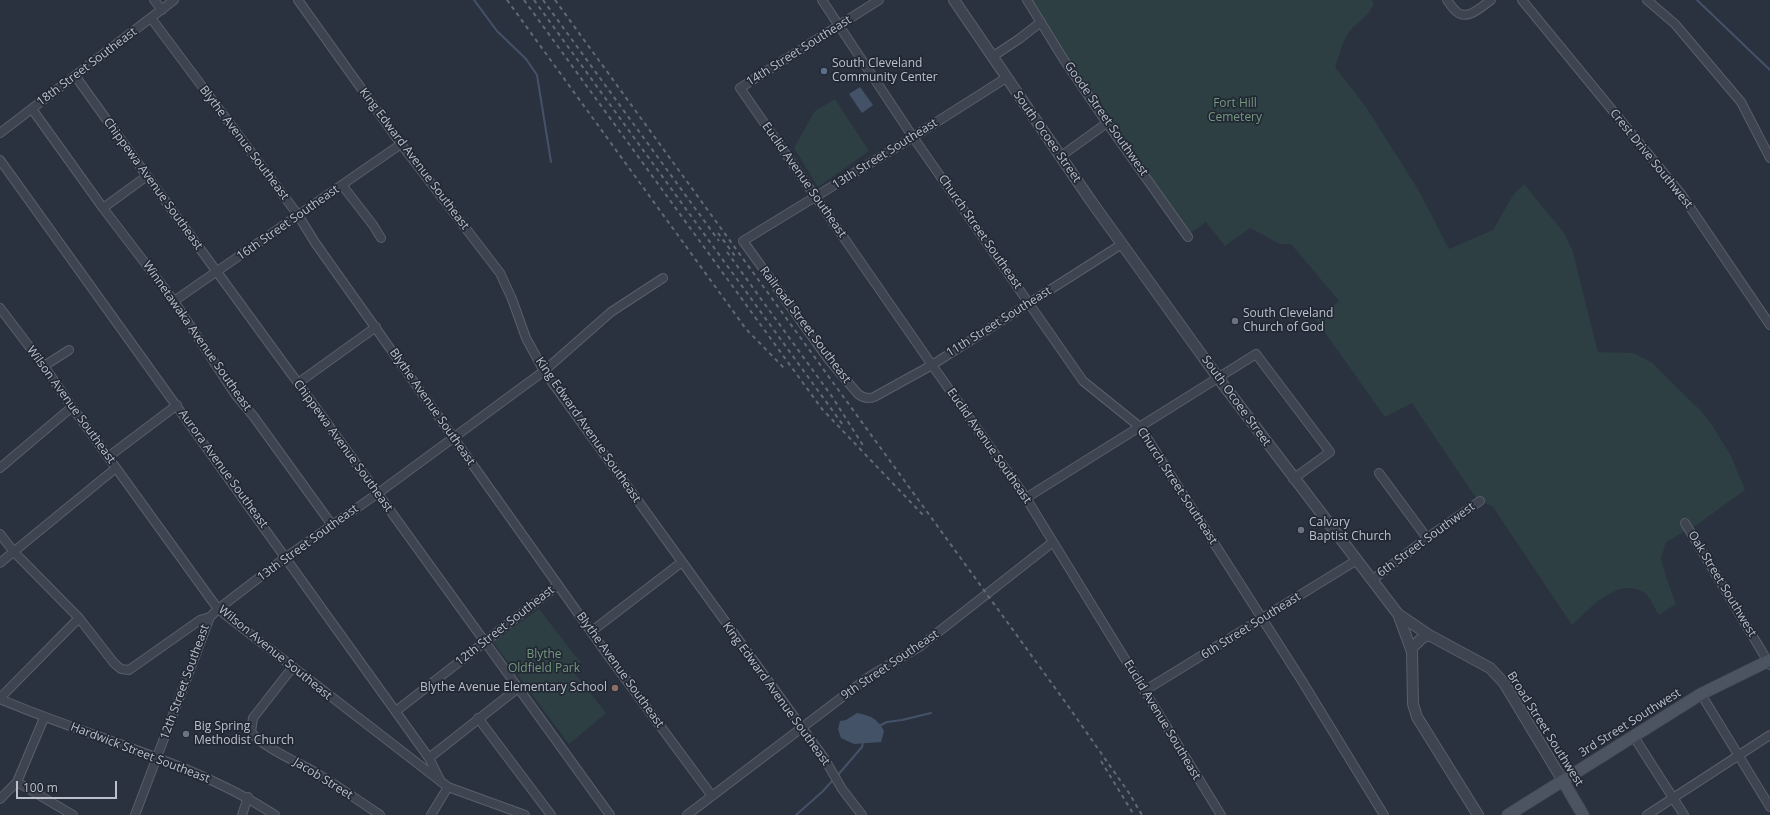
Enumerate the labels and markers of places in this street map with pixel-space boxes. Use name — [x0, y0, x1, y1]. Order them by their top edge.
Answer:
place label: South Cleveland Community Center — [832, 57, 938, 85]
marker: South Cleveland Community Center — [819, 66, 829, 76]
place label: South Cleveland Church of God — [1243, 307, 1333, 335]
marker: South Cleveland Church of God — [1230, 316, 1240, 326]
place label: Calvary Baptist Church — [1309, 516, 1391, 544]
marker: Calvary Baptist Church — [1296, 525, 1306, 535]
place label: Blythe Avenue Elementary School — [420, 681, 607, 695]
marker: Blythe Avenue Elementary School — [610, 683, 620, 693]
place label: Big Spring Methodist Church — [194, 720, 294, 748]
marker: Big Spring Methodist Church — [181, 729, 191, 739]

